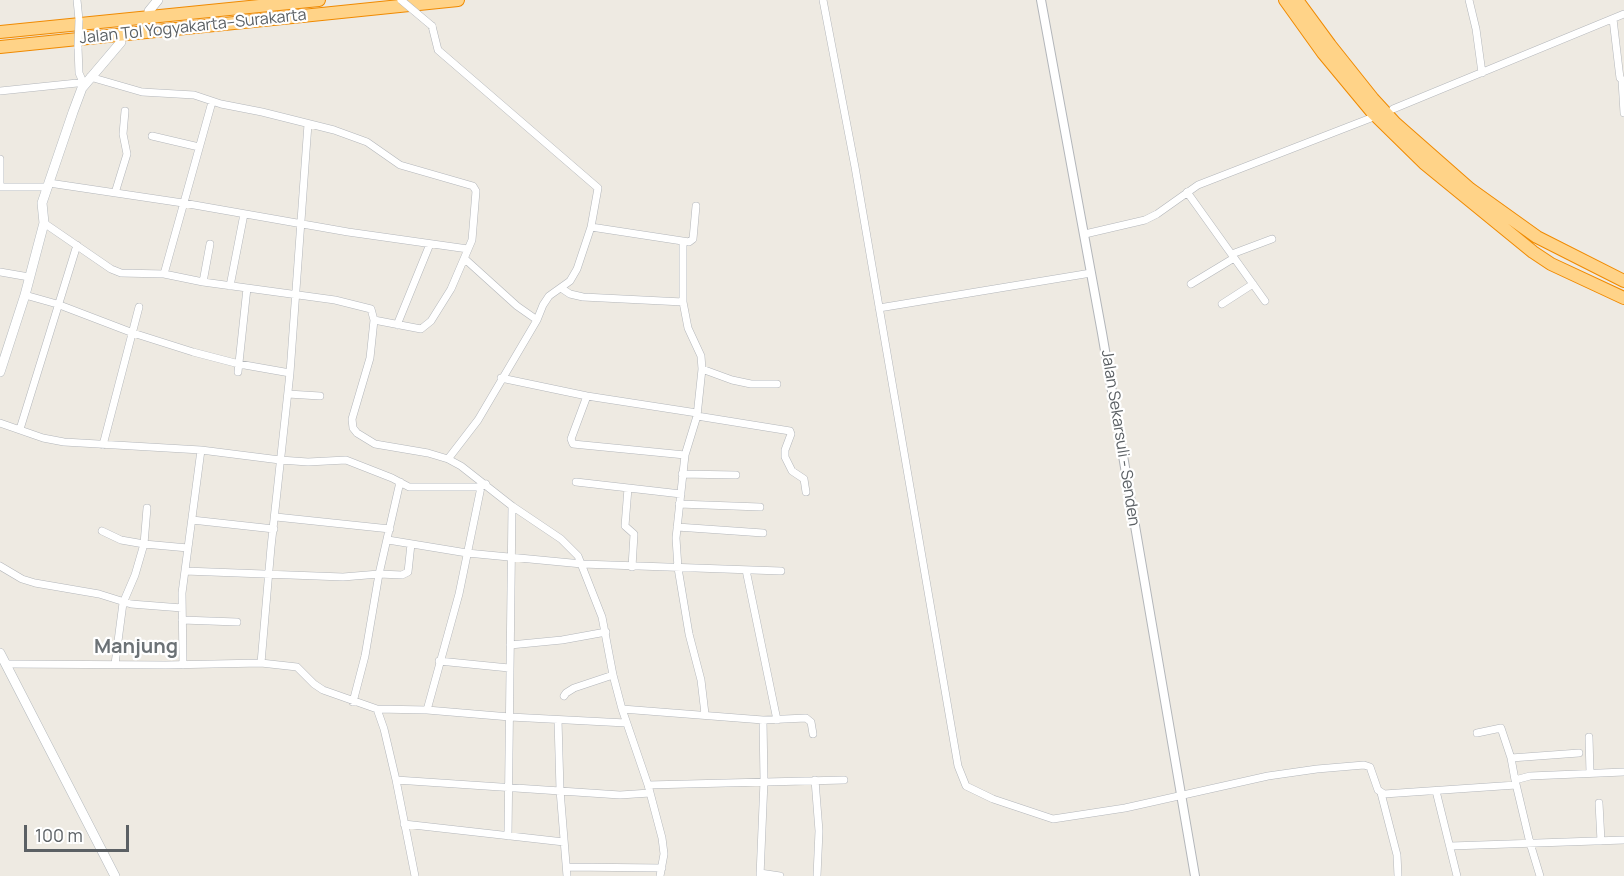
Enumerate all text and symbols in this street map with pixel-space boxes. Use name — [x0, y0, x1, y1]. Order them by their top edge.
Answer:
street label: Jalan Tol Yogyakarta–Surakarta — [79, 6, 307, 48]
street label: Jalan Sekarsuli - Senden — [1097, 349, 1143, 527]
district label: Manjung — [94, 635, 178, 659]
scale bar — [27, 813, 132, 851]
text: 100 m — [35, 823, 83, 847]

